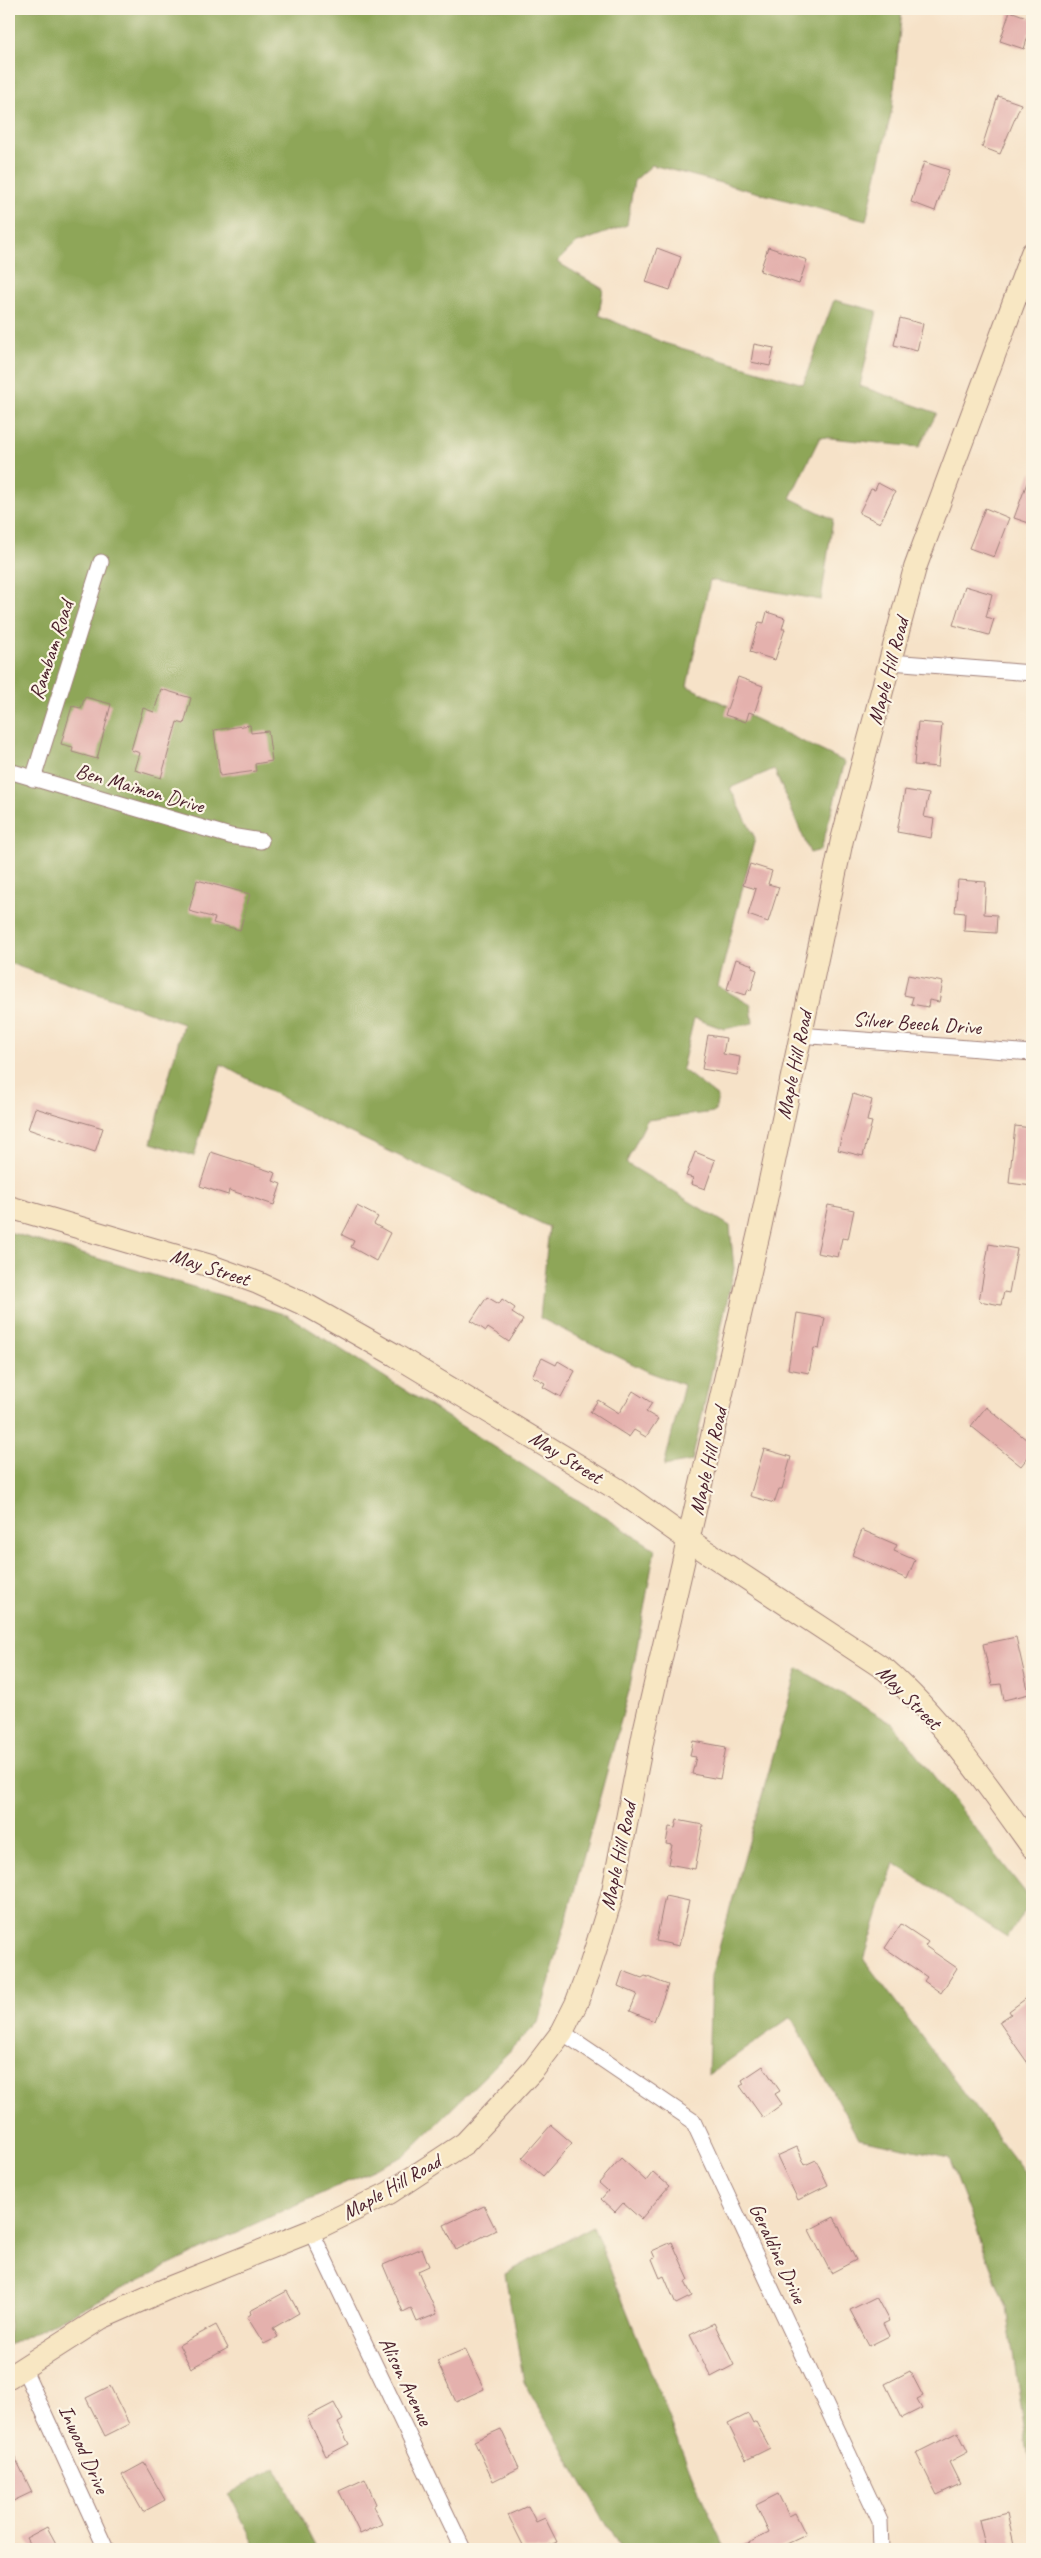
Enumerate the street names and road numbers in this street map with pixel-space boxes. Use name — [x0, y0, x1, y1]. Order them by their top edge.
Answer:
street label: Rambam Road — [23, 594, 80, 703]
street label: Maple Hill Road — [861, 611, 916, 727]
street label: Ben Maimon Drive — [73, 757, 208, 819]
street label: Maple Hill Road — [770, 1005, 819, 1121]
street label: Silver Beech Drive — [852, 1006, 983, 1041]
street label: May Street — [167, 1242, 255, 1293]
street label: Maple Hill Road — [683, 1401, 734, 1518]
street label: May Street — [525, 1424, 609, 1491]
street label: May Street — [871, 1659, 948, 1736]
street label: Maple Hill Road — [594, 1796, 643, 1912]
street label: Maple Hill Road — [337, 2146, 448, 2226]
street label: Geraldine Drive — [743, 2199, 813, 2308]
street label: Alison Avenue — [373, 2332, 439, 2431]
street label: Inwood Drive — [53, 2401, 116, 2499]

